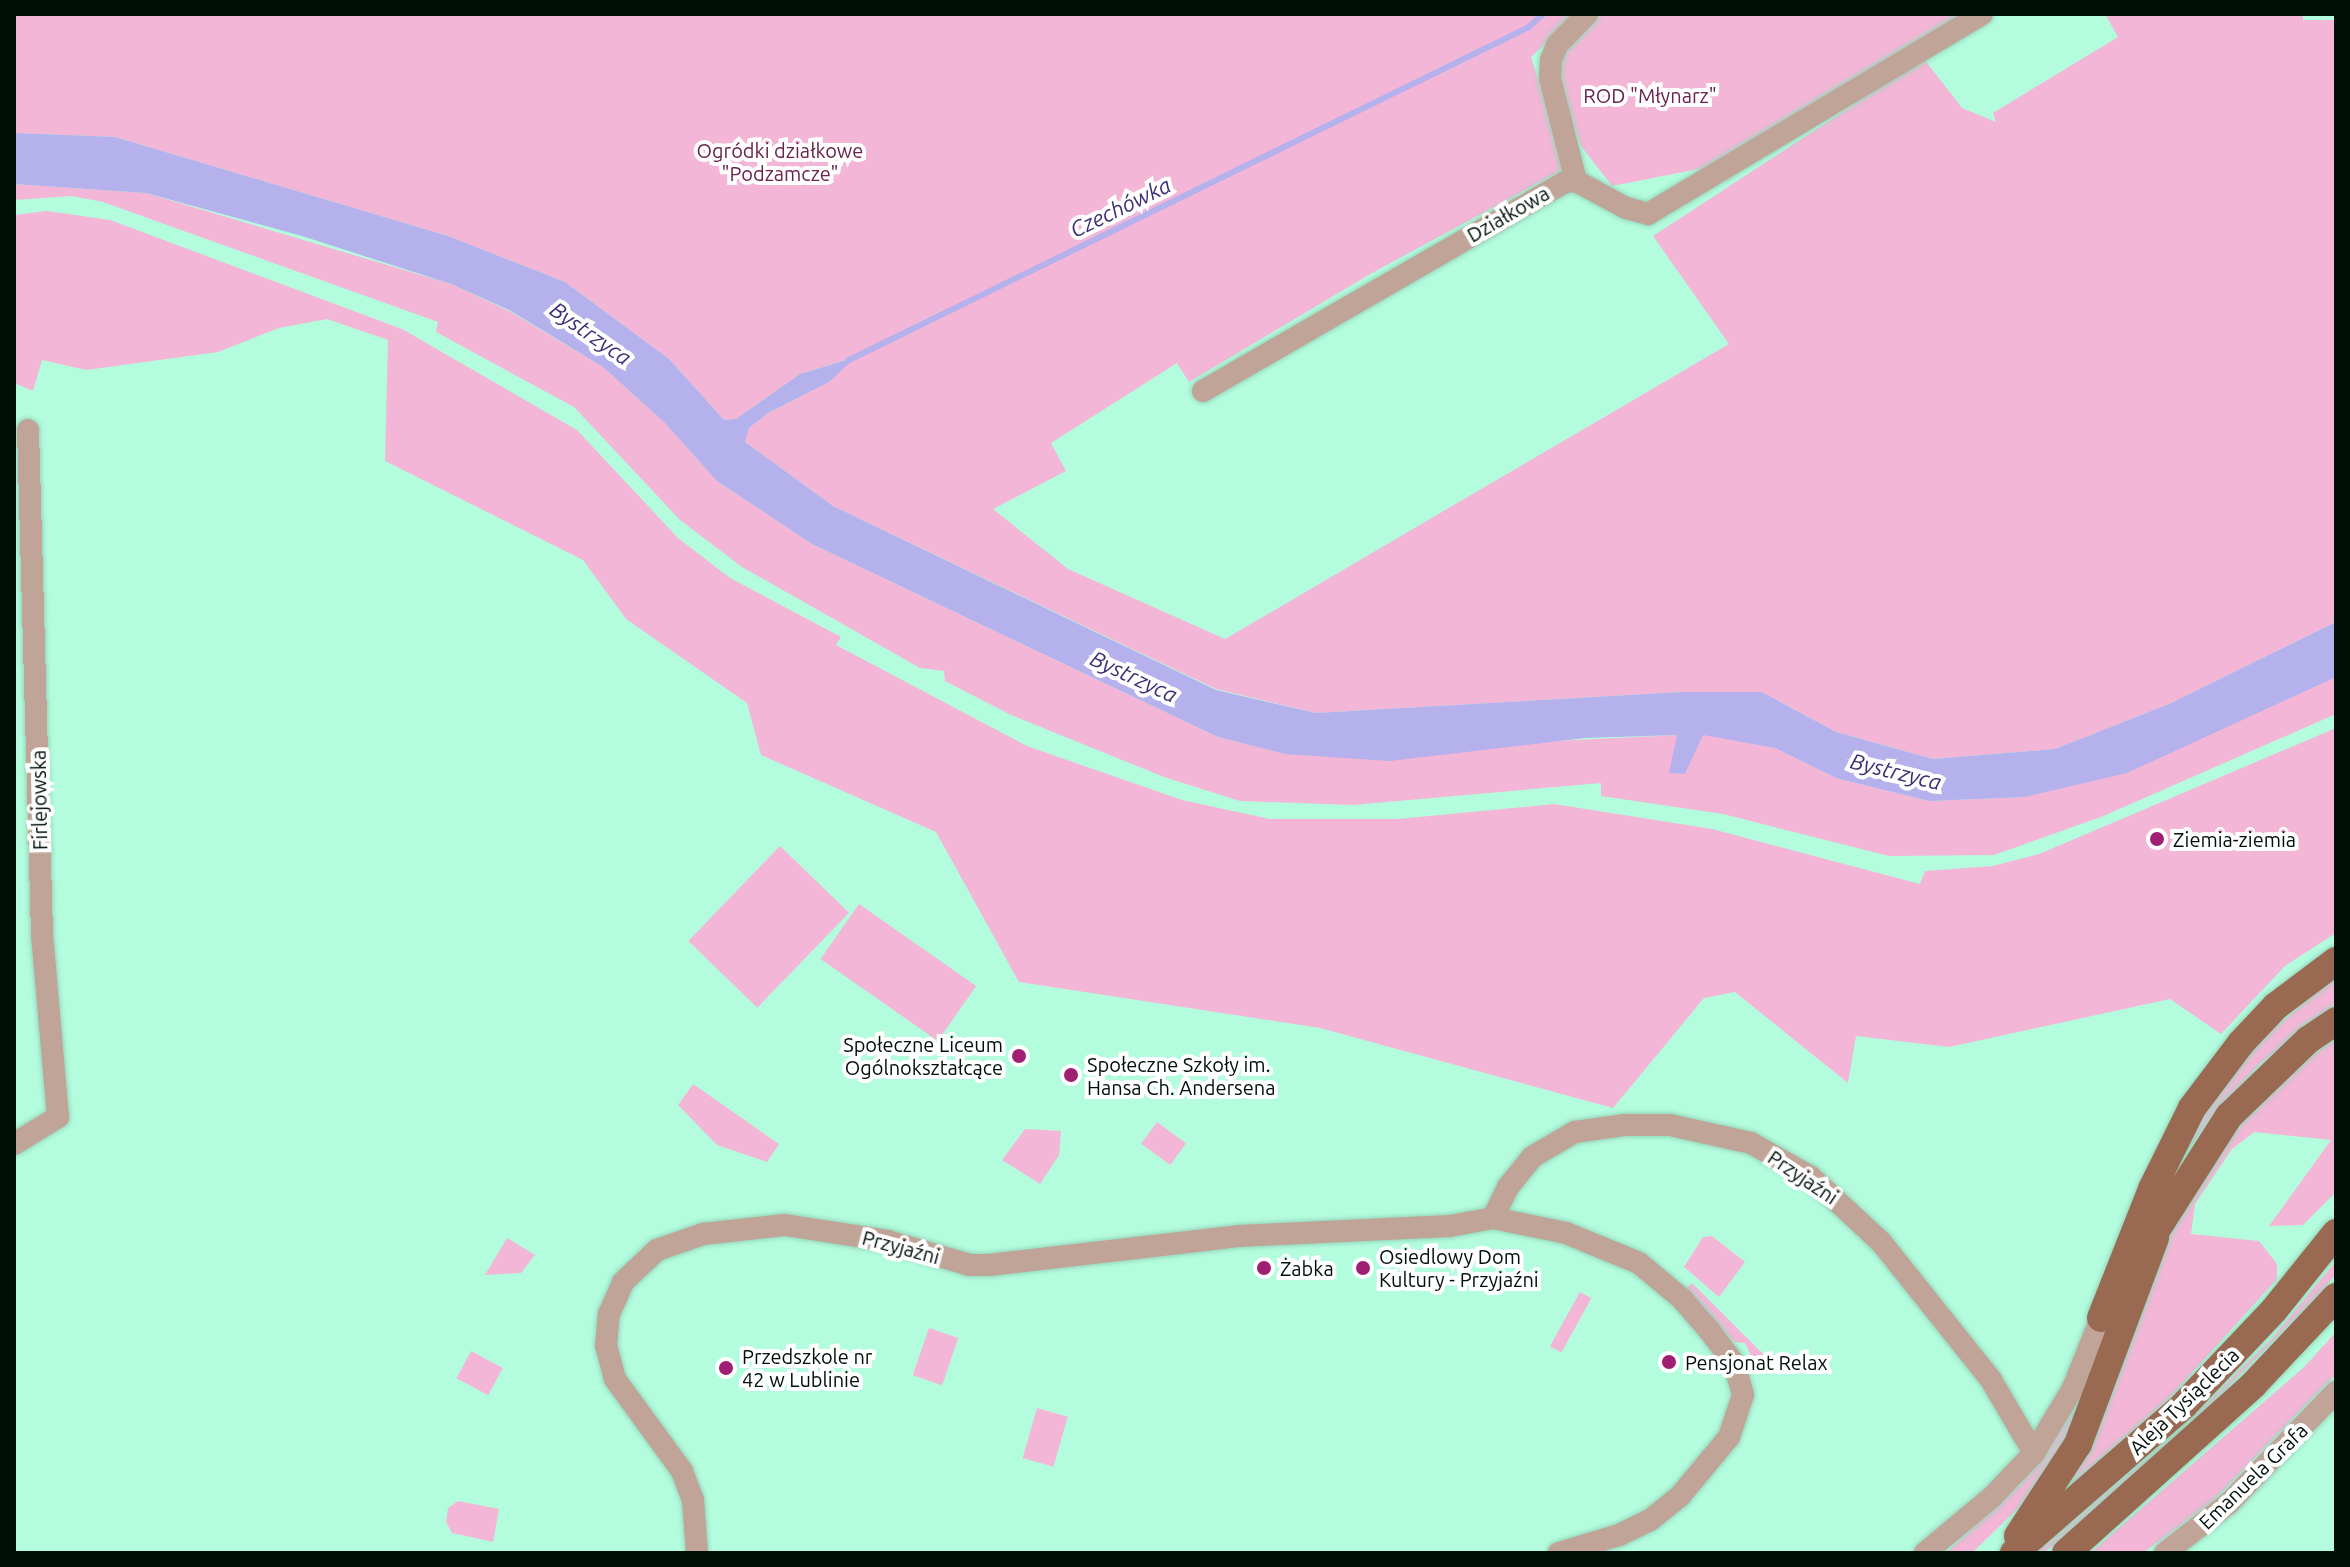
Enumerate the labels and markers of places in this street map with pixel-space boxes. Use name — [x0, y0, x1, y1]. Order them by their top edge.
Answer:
place label: Ziemia-ziemia — [2173, 827, 2296, 851]
marker: Ziemia-ziemia — [2148, 830, 2166, 848]
place label: Społeczne Liceum Ogólnokształcące — [843, 1032, 1003, 1079]
marker: Społeczne Liceum Ogólnokształcące — [1010, 1047, 1028, 1065]
place label: Społeczne Szkoły im. Hansa Ch. Andersena — [1087, 1052, 1276, 1099]
marker: Społeczne Szkoły im. Hansa Ch. Andersena — [1062, 1066, 1080, 1084]
place label: Osiedlowy Dom Kultury - Przyjaźni — [1379, 1244, 1539, 1291]
place label: Żabka — [1280, 1256, 1334, 1280]
marker: Żabka — [1255, 1259, 1273, 1277]
marker: Osiedlowy Dom Kultury - Przyjaźni — [1354, 1259, 1372, 1277]
place label: Przedszkole nr 42 w Lublinie — [742, 1344, 872, 1391]
place label: Pensjonat Relax — [1685, 1350, 1828, 1374]
marker: Pensjonat Relax — [1660, 1353, 1678, 1371]
marker: Przedszkole nr 42 w Lublinie — [717, 1359, 735, 1377]

